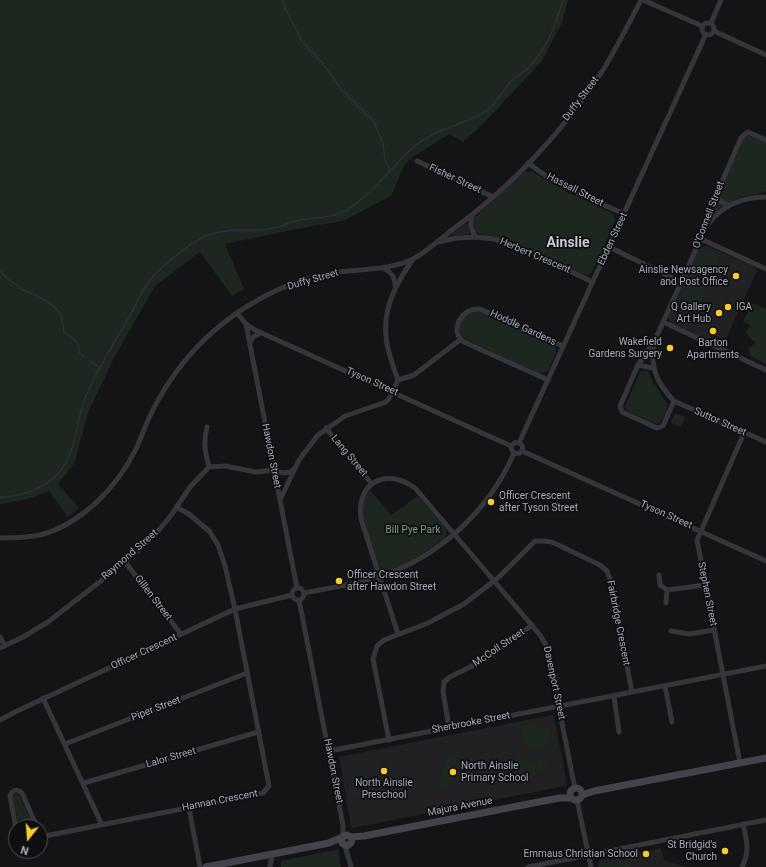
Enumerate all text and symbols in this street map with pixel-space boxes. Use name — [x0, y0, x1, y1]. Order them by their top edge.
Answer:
street label: Duffy Street — [560, 74, 602, 124]
street label: Fisher Street — [427, 162, 483, 196]
street label: Hassall Street — [545, 171, 605, 209]
street label: O'Connell Street — [691, 180, 727, 250]
street label: Ebden Street — [596, 211, 630, 267]
district label: Ainslie — [546, 235, 590, 251]
street label: Herbert Crescent — [498, 236, 572, 276]
place label: Ainslie Newsagency and Post Office — [639, 264, 728, 288]
street label: Duffy Street — [286, 267, 340, 293]
marker: Ainslie Newsagency and Post Office — [731, 271, 741, 281]
place label: Q Gallery Art Hub — [671, 301, 711, 324]
place label: IGA — [736, 301, 752, 313]
marker: IGA — [723, 302, 733, 312]
street label: Hoddle Gardens — [488, 307, 558, 349]
marker: Q Gallery Art Hub — [714, 308, 724, 318]
marker: Barton Apartments — [708, 326, 718, 336]
place label: Wakefield Gardens Surgery — [588, 336, 662, 360]
place label: Barton Apartments — [687, 337, 739, 360]
marker: Wakefield Gardens Surgery — [665, 343, 675, 353]
street label: Tyson Street — [344, 365, 400, 399]
street label: Suttor Street — [692, 405, 748, 439]
street label: Hawdon Street — [259, 423, 283, 489]
street label: Lang Street — [328, 433, 370, 479]
place label: Officer Crescent after Tyson Street — [499, 490, 578, 514]
marker: Officer Crescent after Tyson Street — [486, 497, 496, 507]
street label: Tyson Street — [638, 498, 694, 532]
park label: Bill Pye Park — [386, 524, 440, 536]
street label: Raymond Street — [99, 527, 161, 583]
street label: Stephen Street — [695, 561, 719, 627]
place label: Officer Crescent after Hawdon Street — [347, 569, 436, 592]
street label: Gillen Street — [132, 573, 174, 623]
marker: Officer Crescent after Hawdon Street — [334, 576, 344, 586]
street label: Fairbridge Crescent — [604, 579, 632, 667]
street label: McColl Street — [471, 626, 527, 670]
street label: Officer Crescent — [109, 631, 179, 673]
street label: Davenport Street — [540, 645, 568, 721]
street label: Piper Street — [130, 694, 182, 724]
street label: Sherbrooke Street — [431, 710, 511, 736]
street label: Hawdon Street — [321, 738, 345, 804]
street label: Lalor Street — [145, 745, 197, 771]
place label: North Ainslie Primary School — [461, 760, 529, 784]
marker: North Ainslie Preschool — [379, 766, 389, 776]
marker: North Ainslie Primary School — [448, 767, 458, 777]
place label: North Ainslie Preschool — [355, 777, 413, 800]
street label: Hannan Crescent — [181, 788, 259, 814]
street label: Majura Avenue — [427, 795, 493, 819]
north arrow — [8, 819, 48, 859]
place label: St Bridgid's Church — [667, 839, 717, 862]
text: N — [19, 843, 30, 857]
marker: St Bridgid's Church — [720, 846, 730, 856]
place label: Emmaus Christian School — [524, 848, 638, 860]
marker: Emmaus Christian School — [641, 849, 651, 859]

